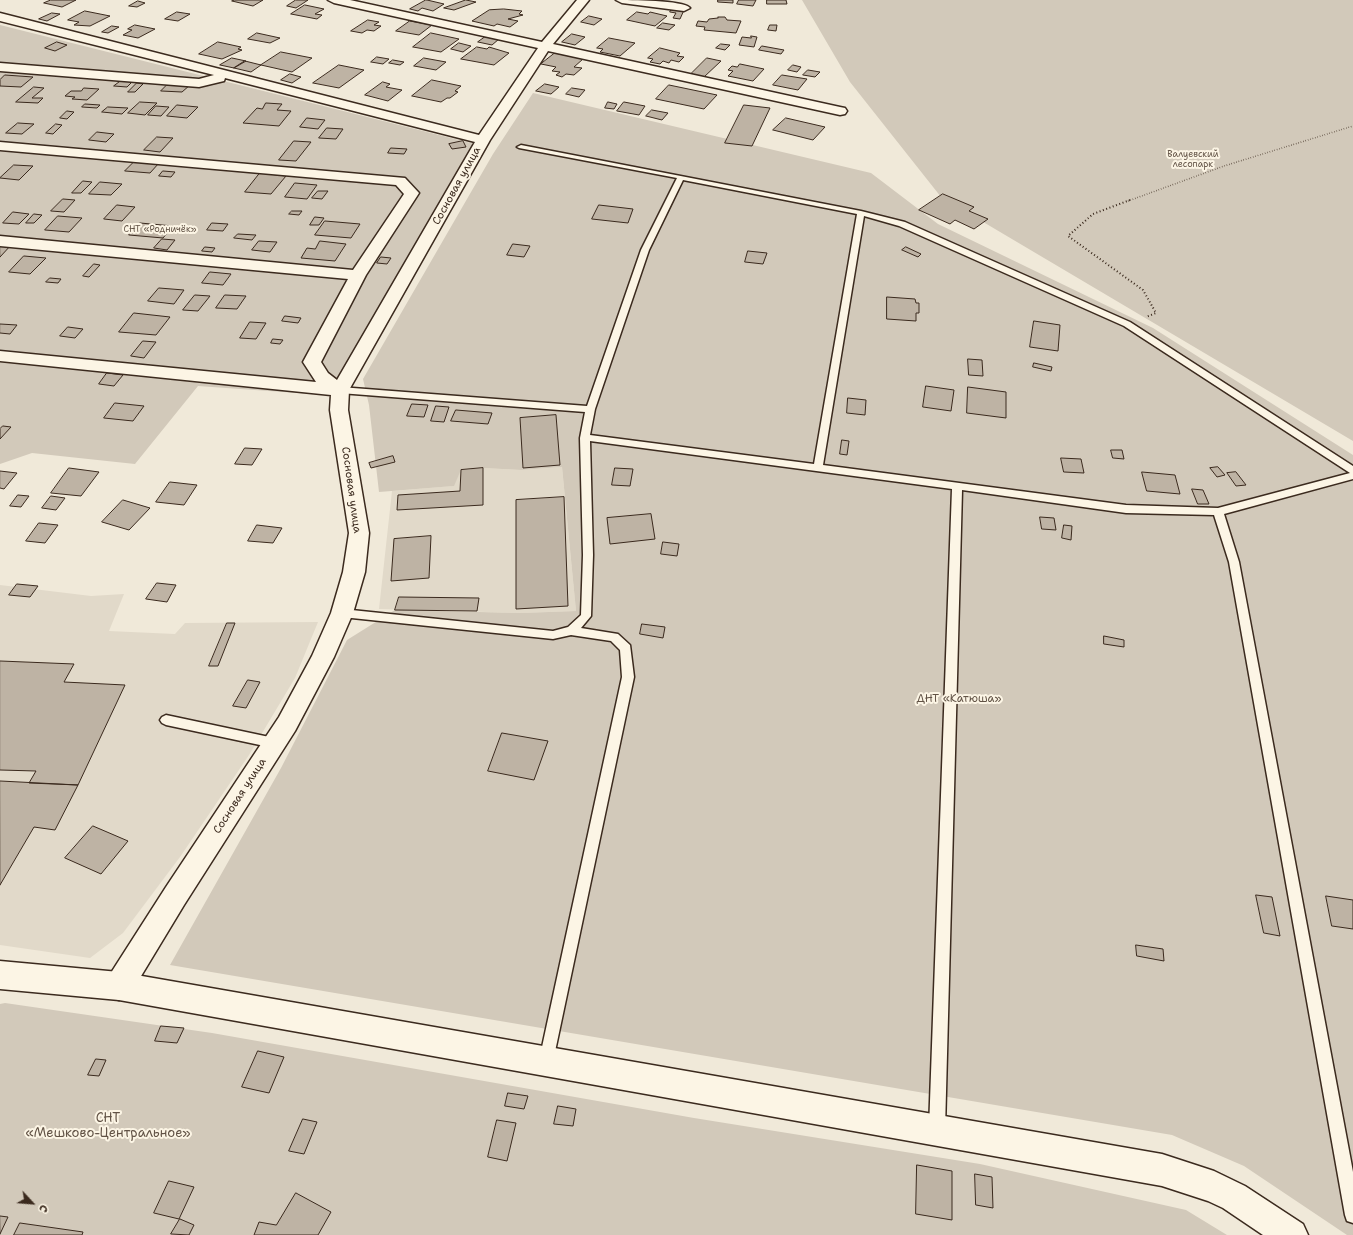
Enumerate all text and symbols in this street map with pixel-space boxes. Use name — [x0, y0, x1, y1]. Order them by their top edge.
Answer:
street label: Сосновая улица — [430, 145, 484, 227]
park label: Валуевский лесопарк — [1167, 150, 1219, 171]
park label: СНТ «Родничёк» — [124, 225, 196, 235]
street label: Сосновая улица — [338, 446, 364, 534]
park label: ДНТ «Катюша» — [917, 692, 1001, 706]
street label: Сосновая улица — [211, 756, 269, 836]
park label: СНТ «Мешково-Центральное» — [25, 1111, 191, 1142]
north arrow — [12, 1183, 52, 1223]
text: С — [35, 1202, 51, 1215]

